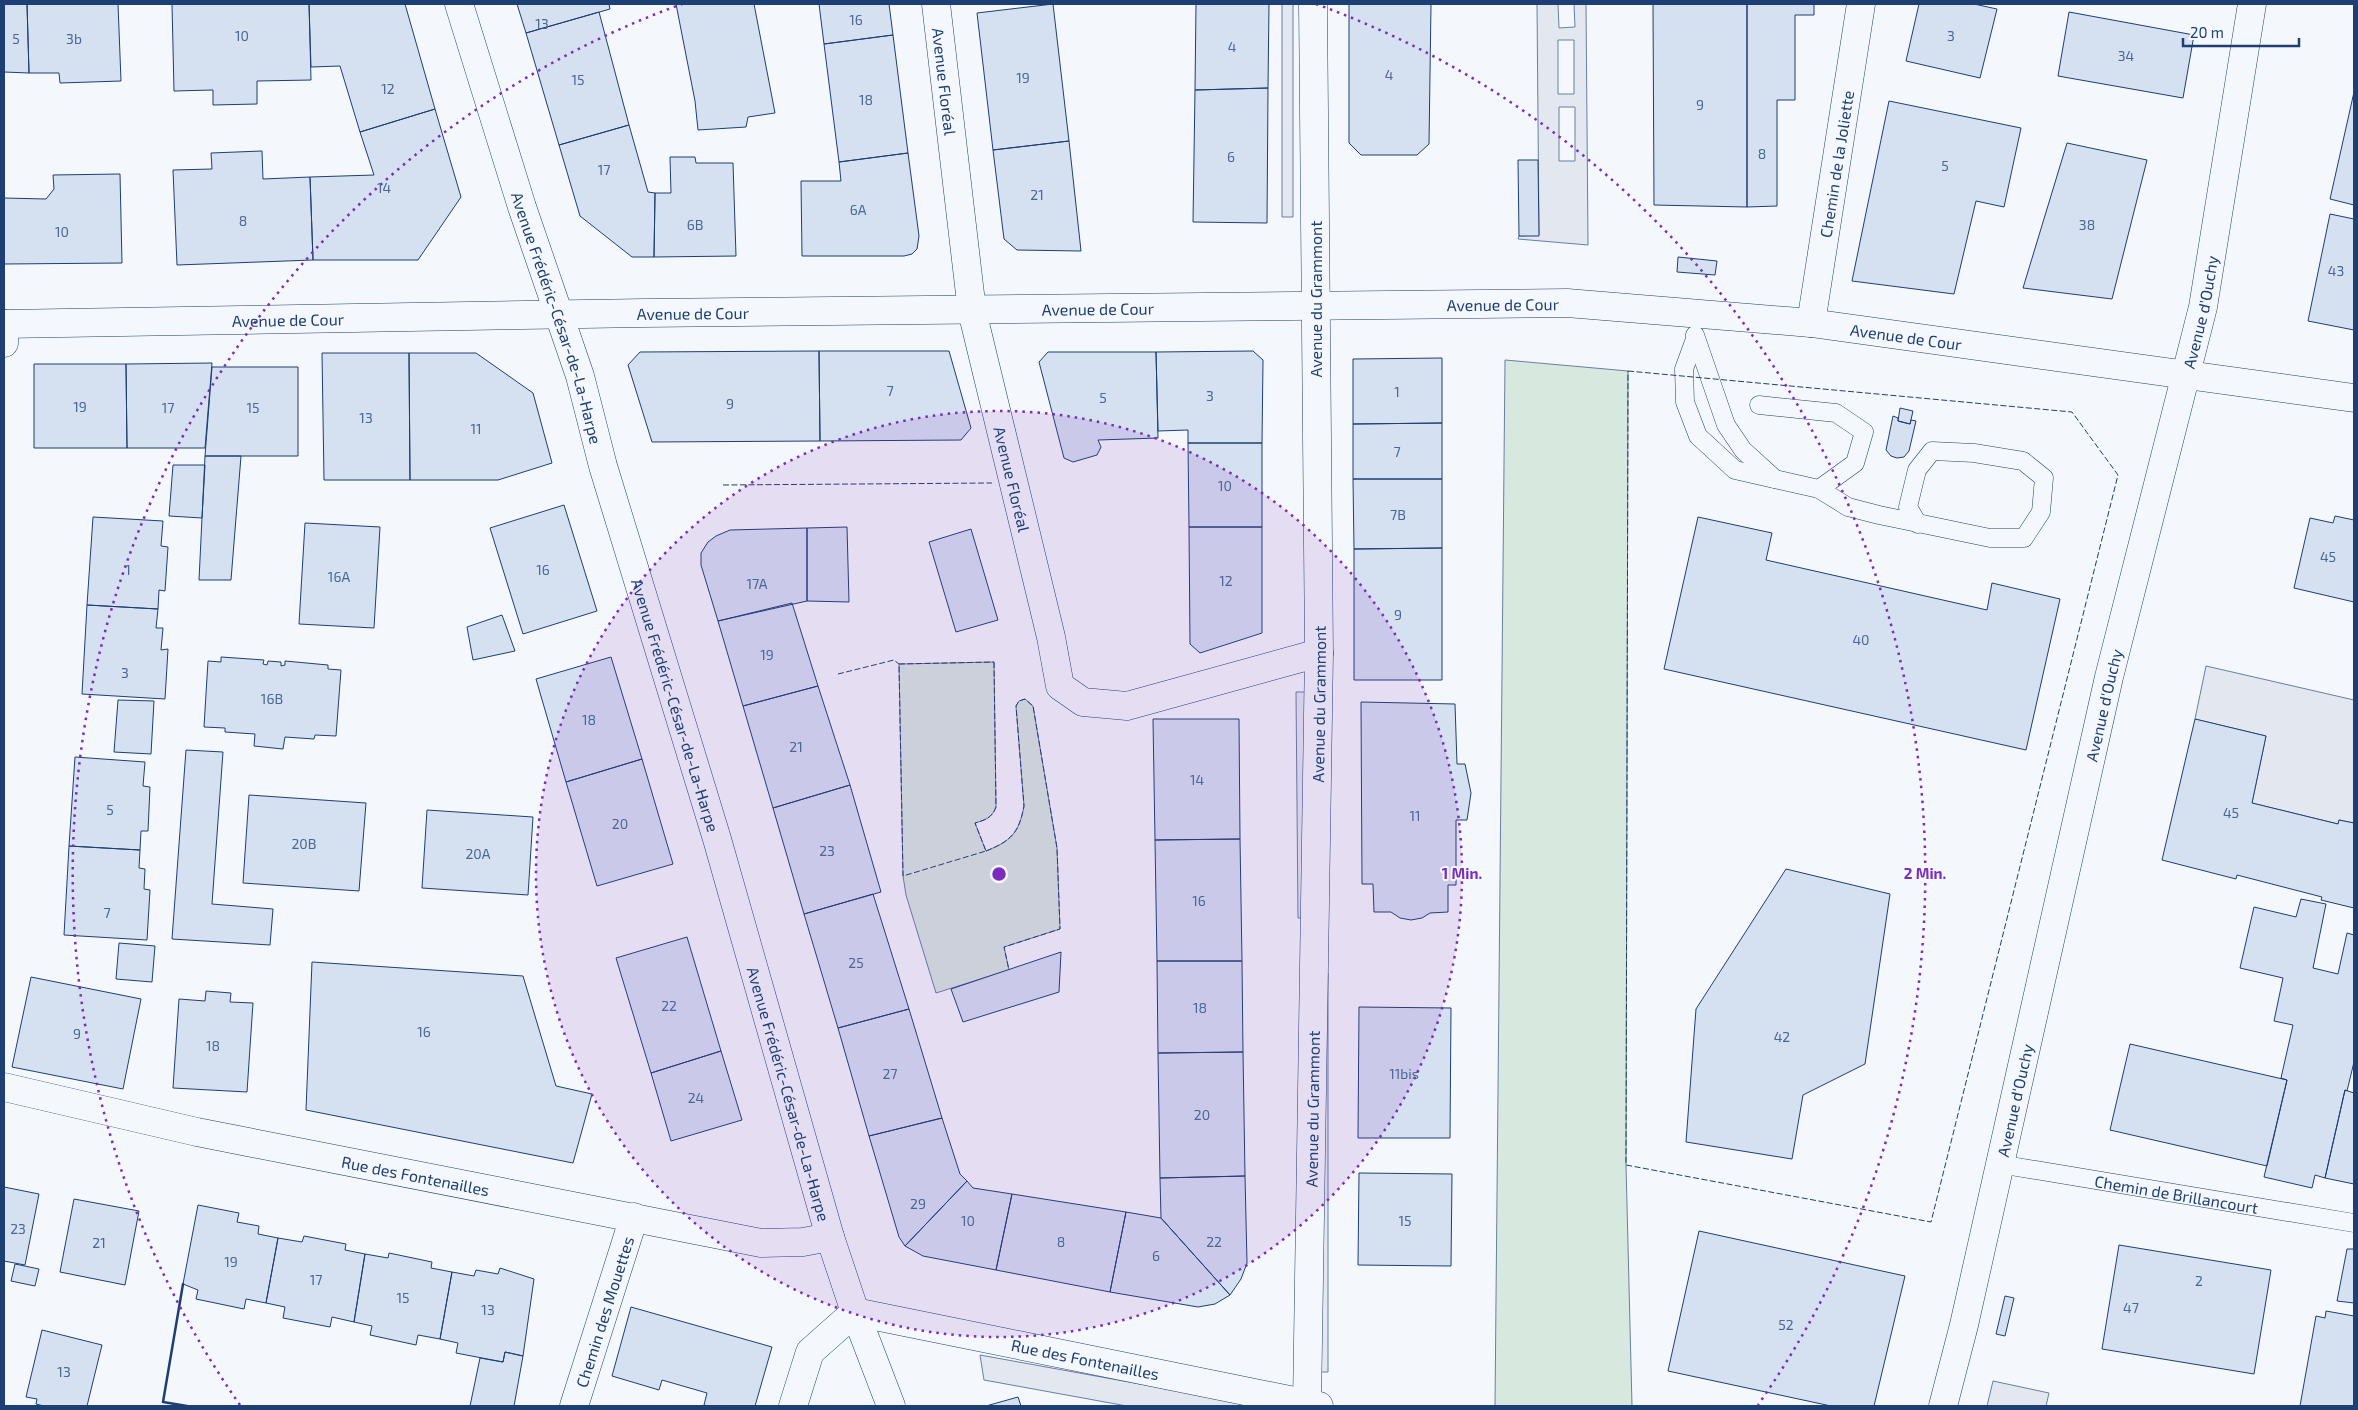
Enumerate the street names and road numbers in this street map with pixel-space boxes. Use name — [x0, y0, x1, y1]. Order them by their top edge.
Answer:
street label: Avenue Floréal — [929, 27, 961, 136]
street label: Chemin de la Joliette — [1815, 89, 1857, 239]
street label: Avenue Frédéric-César-de-La-Harpe — [508, 189, 606, 446]
street label: Avenue du Grammont — [1306, 221, 1325, 377]
street label: Avenue d'Ouchy — [2178, 253, 2221, 370]
street label: Avenue de Cour — [1447, 294, 1560, 314]
street label: Avenue de Cour — [1042, 298, 1155, 318]
street label: Avenue de Cour — [637, 302, 750, 323]
street label: Avenue de Cour — [232, 309, 345, 330]
street label: Avenue de Cour — [1849, 319, 1964, 353]
street label: Avenue Floréal — [991, 424, 1035, 534]
street label: Avenue Frédéric-César-de-La-Harpe — [628, 576, 724, 834]
street label: Avenue du Grammont — [1307, 626, 1329, 783]
street label: Avenue d'Ouchy — [2081, 646, 2125, 763]
street label: Avenue Frédéric-César-de-La-Harpe — [744, 964, 834, 1223]
street label: Avenue du Grammont — [1301, 1030, 1322, 1188]
street label: Avenue d'Ouchy — [1992, 1041, 2036, 1159]
street label: Rue des Fontenailles — [340, 1151, 491, 1199]
street label: Chemin de Brillancourt — [2093, 1171, 2260, 1216]
street label: Chemin des Mouettes — [571, 1234, 637, 1389]
street label: Rue des Fontenailles — [1010, 1334, 1161, 1383]

